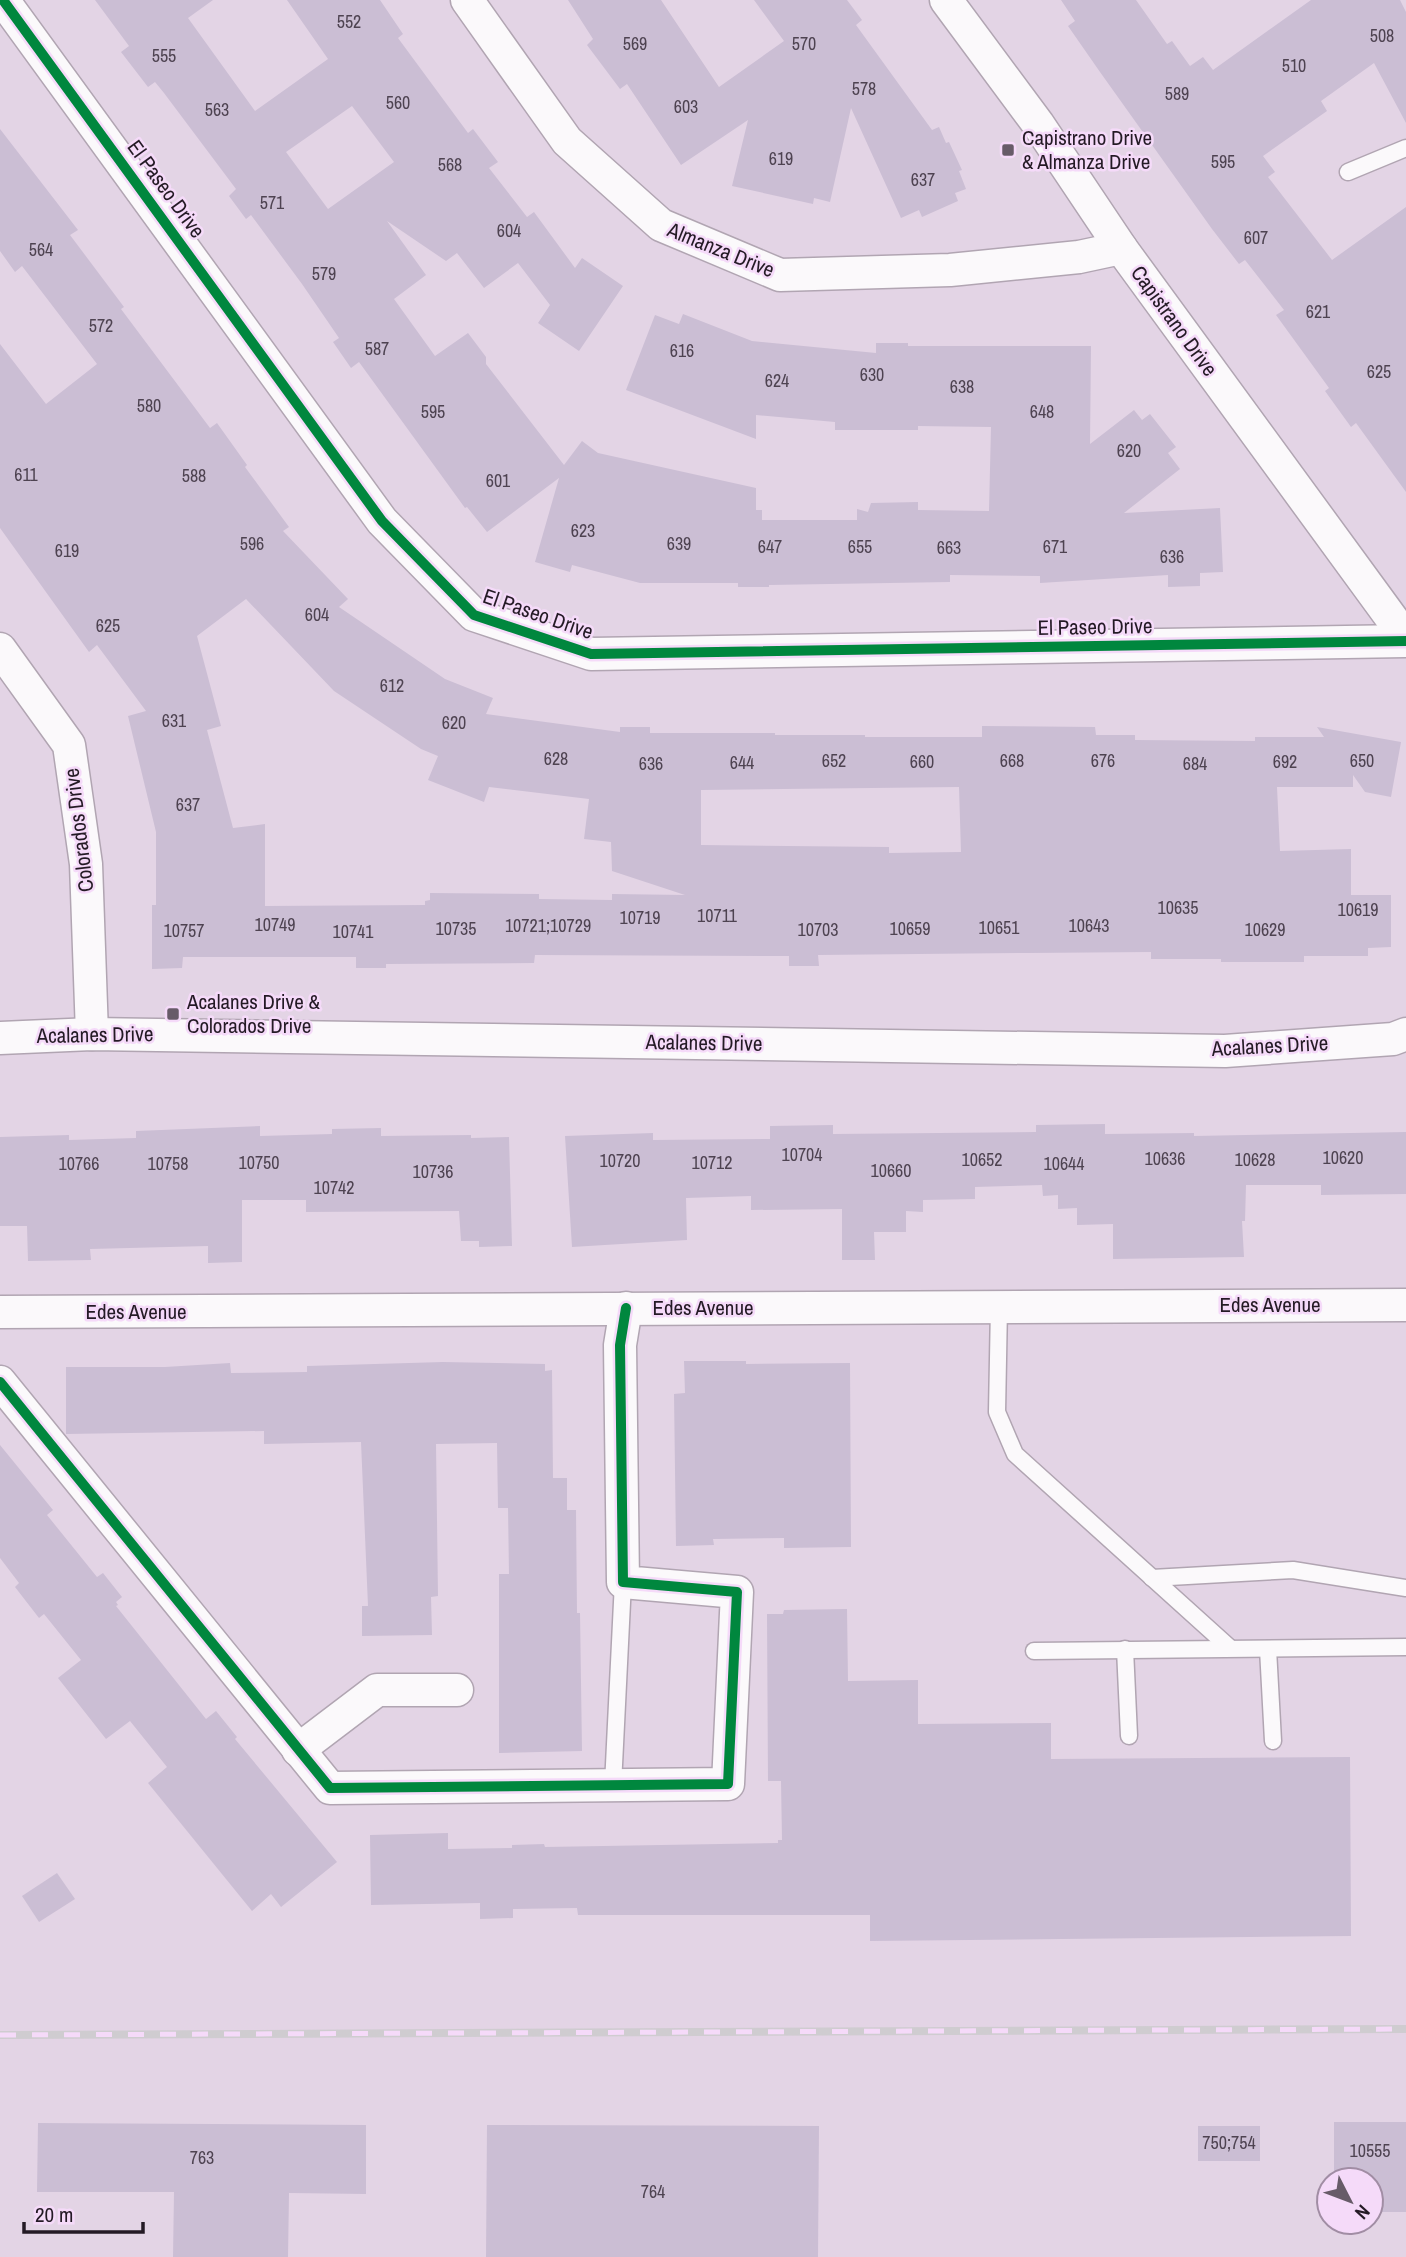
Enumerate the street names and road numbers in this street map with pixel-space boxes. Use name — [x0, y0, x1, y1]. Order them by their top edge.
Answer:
street label: El Paseo Drive — [121, 134, 212, 244]
street label: Almanza Drive — [662, 215, 779, 284]
street label: Capistrano Drive — [1124, 260, 1224, 382]
street label: El Paseo Drive — [479, 581, 597, 646]
street label: El Paseo Drive — [1037, 611, 1153, 642]
street label: Colorados Drive — [57, 767, 100, 894]
street label: Acalanes Drive — [35, 1019, 154, 1050]
street label: Acalanes Drive — [644, 1027, 763, 1058]
street label: Acalanes Drive — [1210, 1028, 1329, 1063]
street label: Edes Avenue — [1219, 1290, 1321, 1319]
street label: Edes Avenue — [652, 1293, 754, 1322]
street label: Edes Avenue — [85, 1297, 187, 1326]

